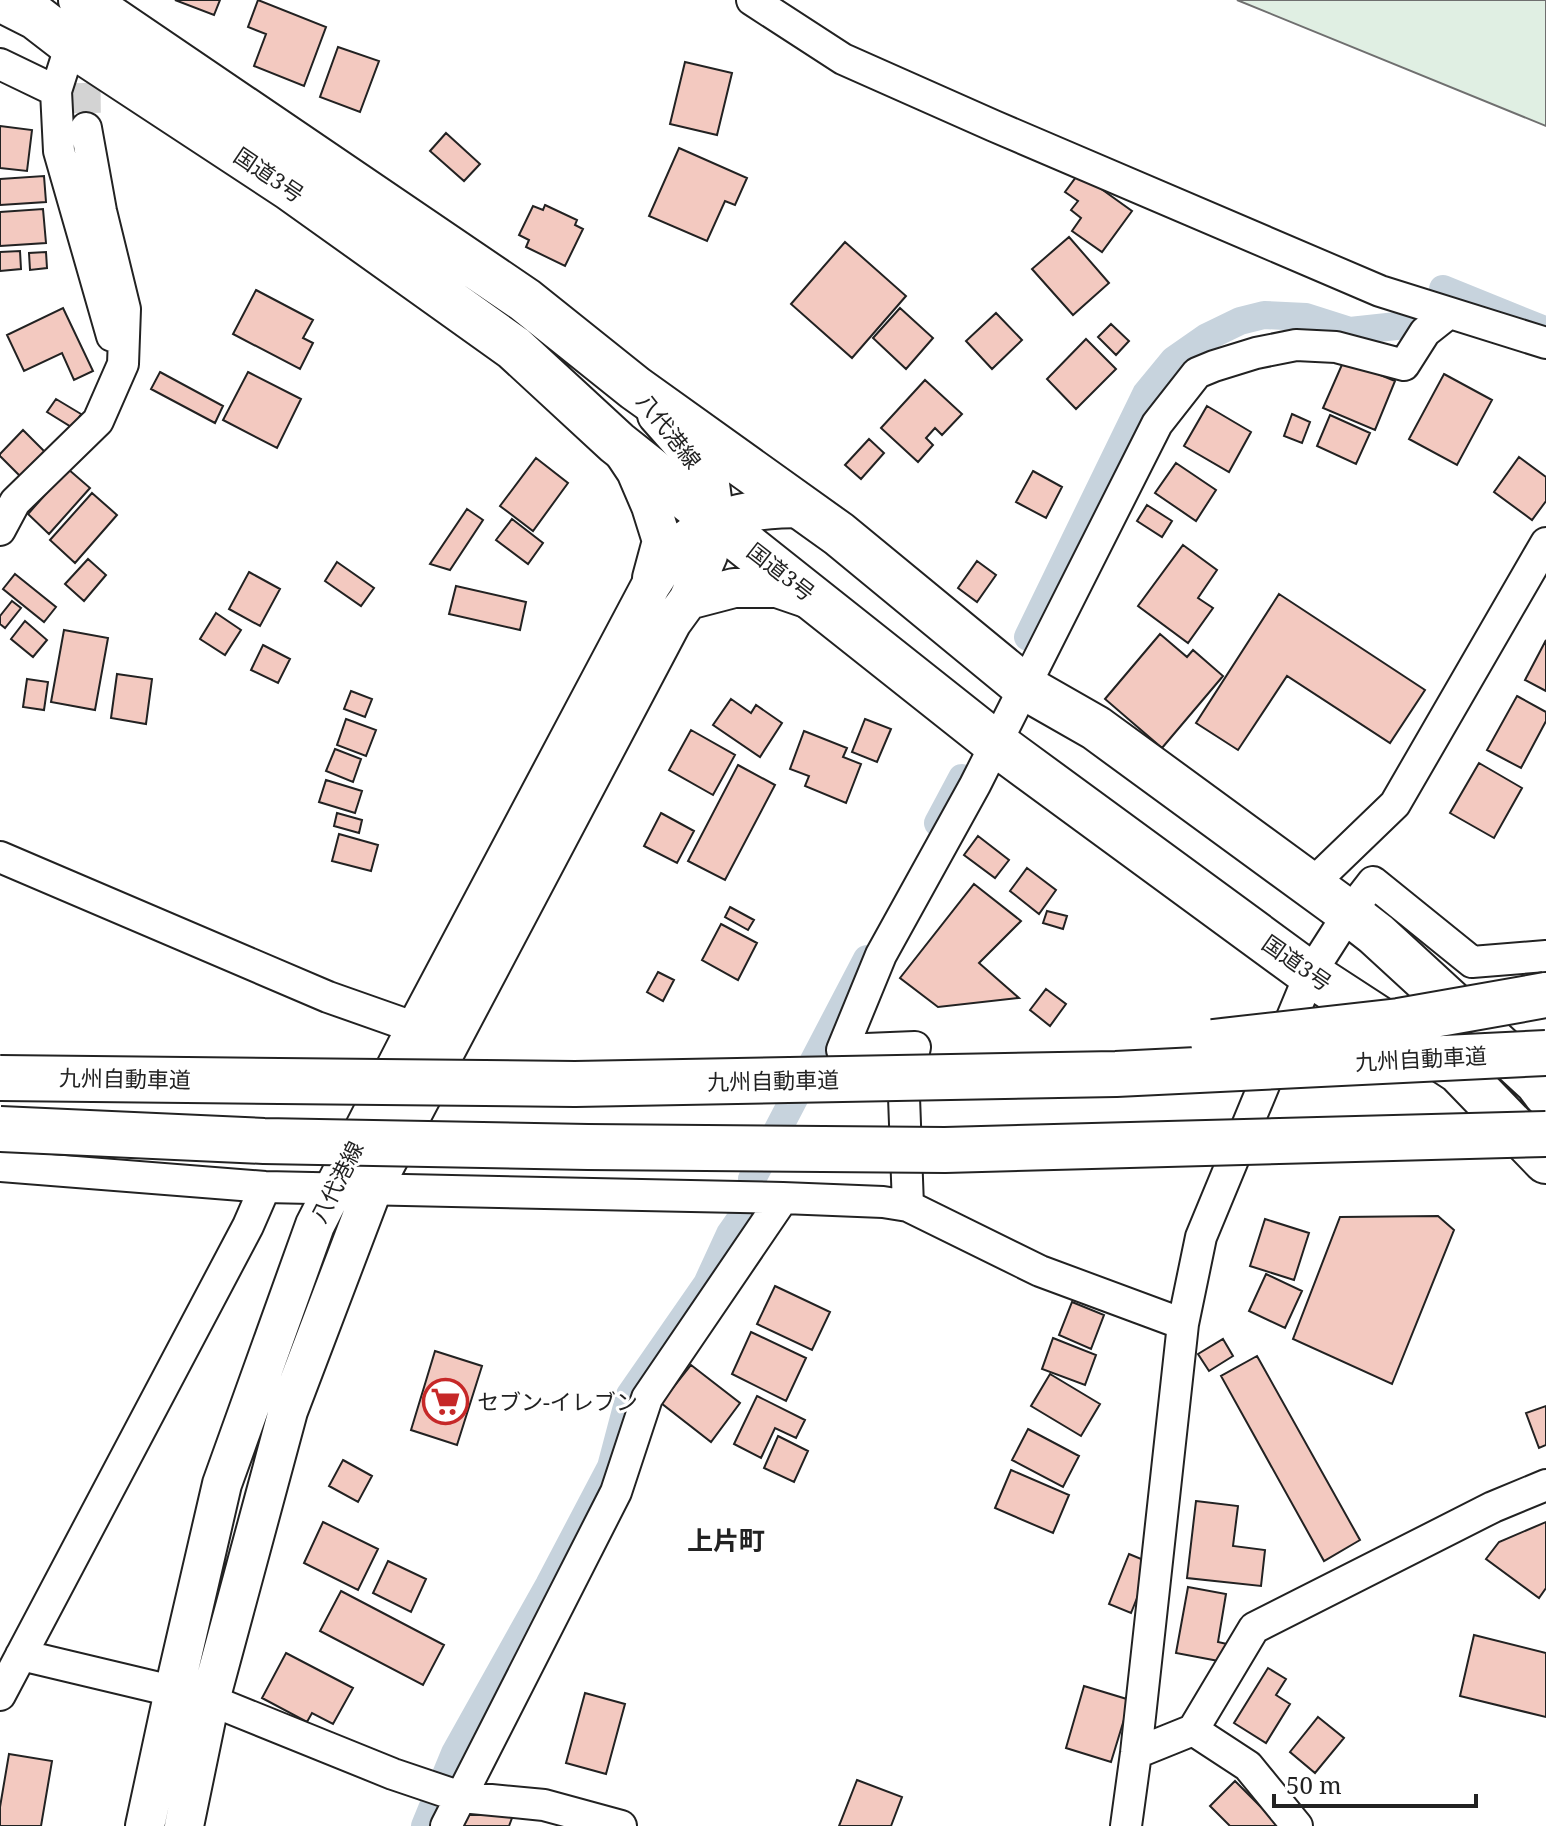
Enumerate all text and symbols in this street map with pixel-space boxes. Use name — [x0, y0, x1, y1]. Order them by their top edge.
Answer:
street label: 国道3号 — [229, 140, 310, 209]
street label: 八代港線 — [631, 386, 709, 474]
street label: 国道3号 — [742, 535, 822, 607]
street label: 国道3号 — [1257, 927, 1338, 997]
street label: 九州自動車道 — [1354, 1040, 1488, 1076]
street label: 九州自動車道 — [59, 1062, 191, 1094]
street label: 九州自動車道 — [707, 1064, 839, 1096]
street label: 八代港線 — [303, 1136, 369, 1228]
supermarket icon: セブン-イレブン — [422, 1378, 470, 1426]
place label: セブン-イレブン — [477, 1386, 638, 1416]
district label: 上片町 — [687, 1522, 765, 1558]
scale bar — [1274, 1758, 1476, 1808]
text: 50 m — [1286, 1768, 1342, 1801]

